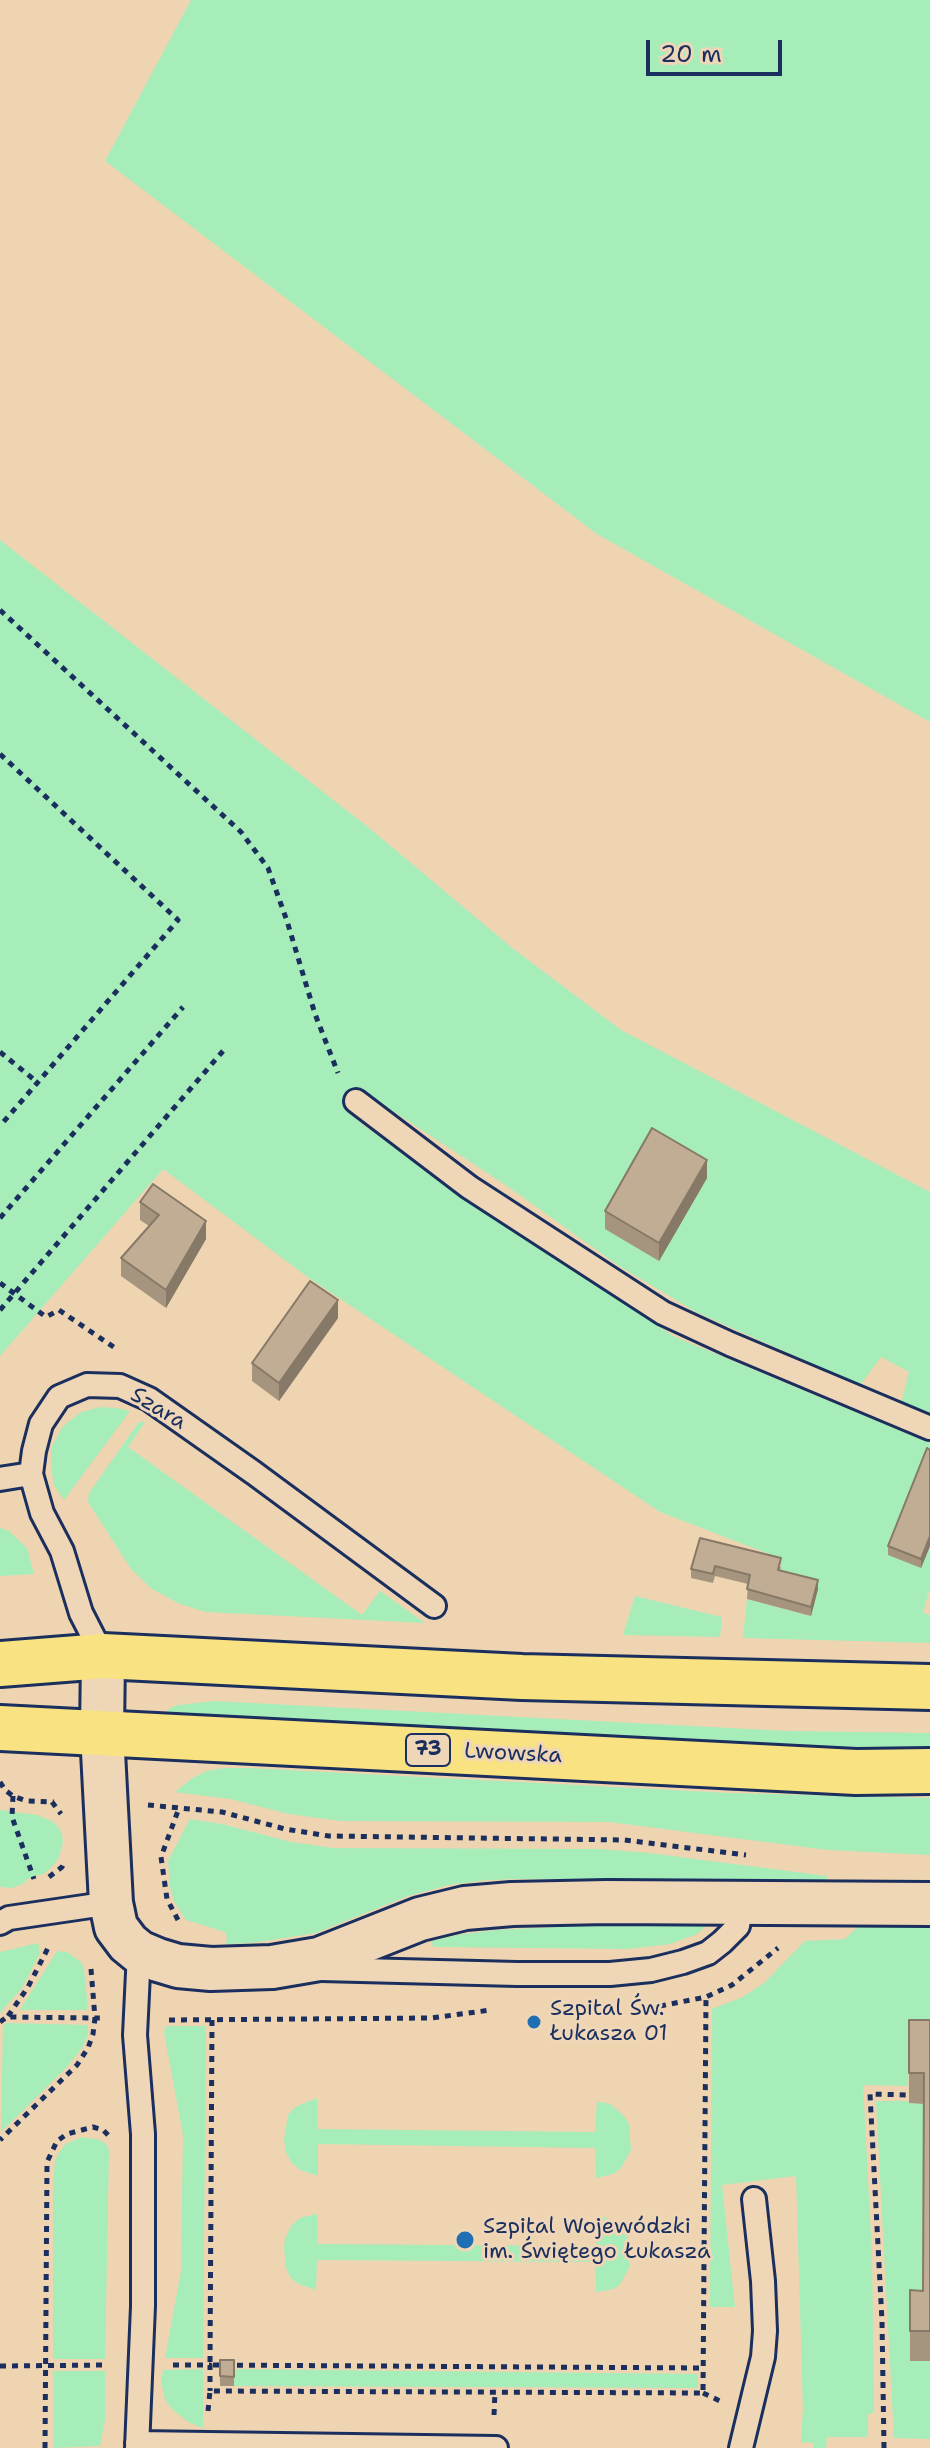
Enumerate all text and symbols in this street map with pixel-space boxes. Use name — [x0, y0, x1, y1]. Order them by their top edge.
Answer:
scale bar — [650, 24, 786, 74]
text: 20 m — [660, 38, 722, 70]
street label: Szara — [125, 1382, 191, 1436]
road number: 73 — [406, 1734, 450, 1766]
street label: Lwowska — [463, 1738, 563, 1770]
place label: Szpital Św. Łukasza 01 — [550, 1996, 668, 2048]
marker: Szpital Św. Łukasza 01 — [525, 2013, 543, 2031]
place label: Szpital Wojewódzki im. Świętego Łukasza — [483, 2214, 711, 2266]
marker: Szpital Wojewódzki im. Świętego Łukasza — [454, 2229, 476, 2251]

